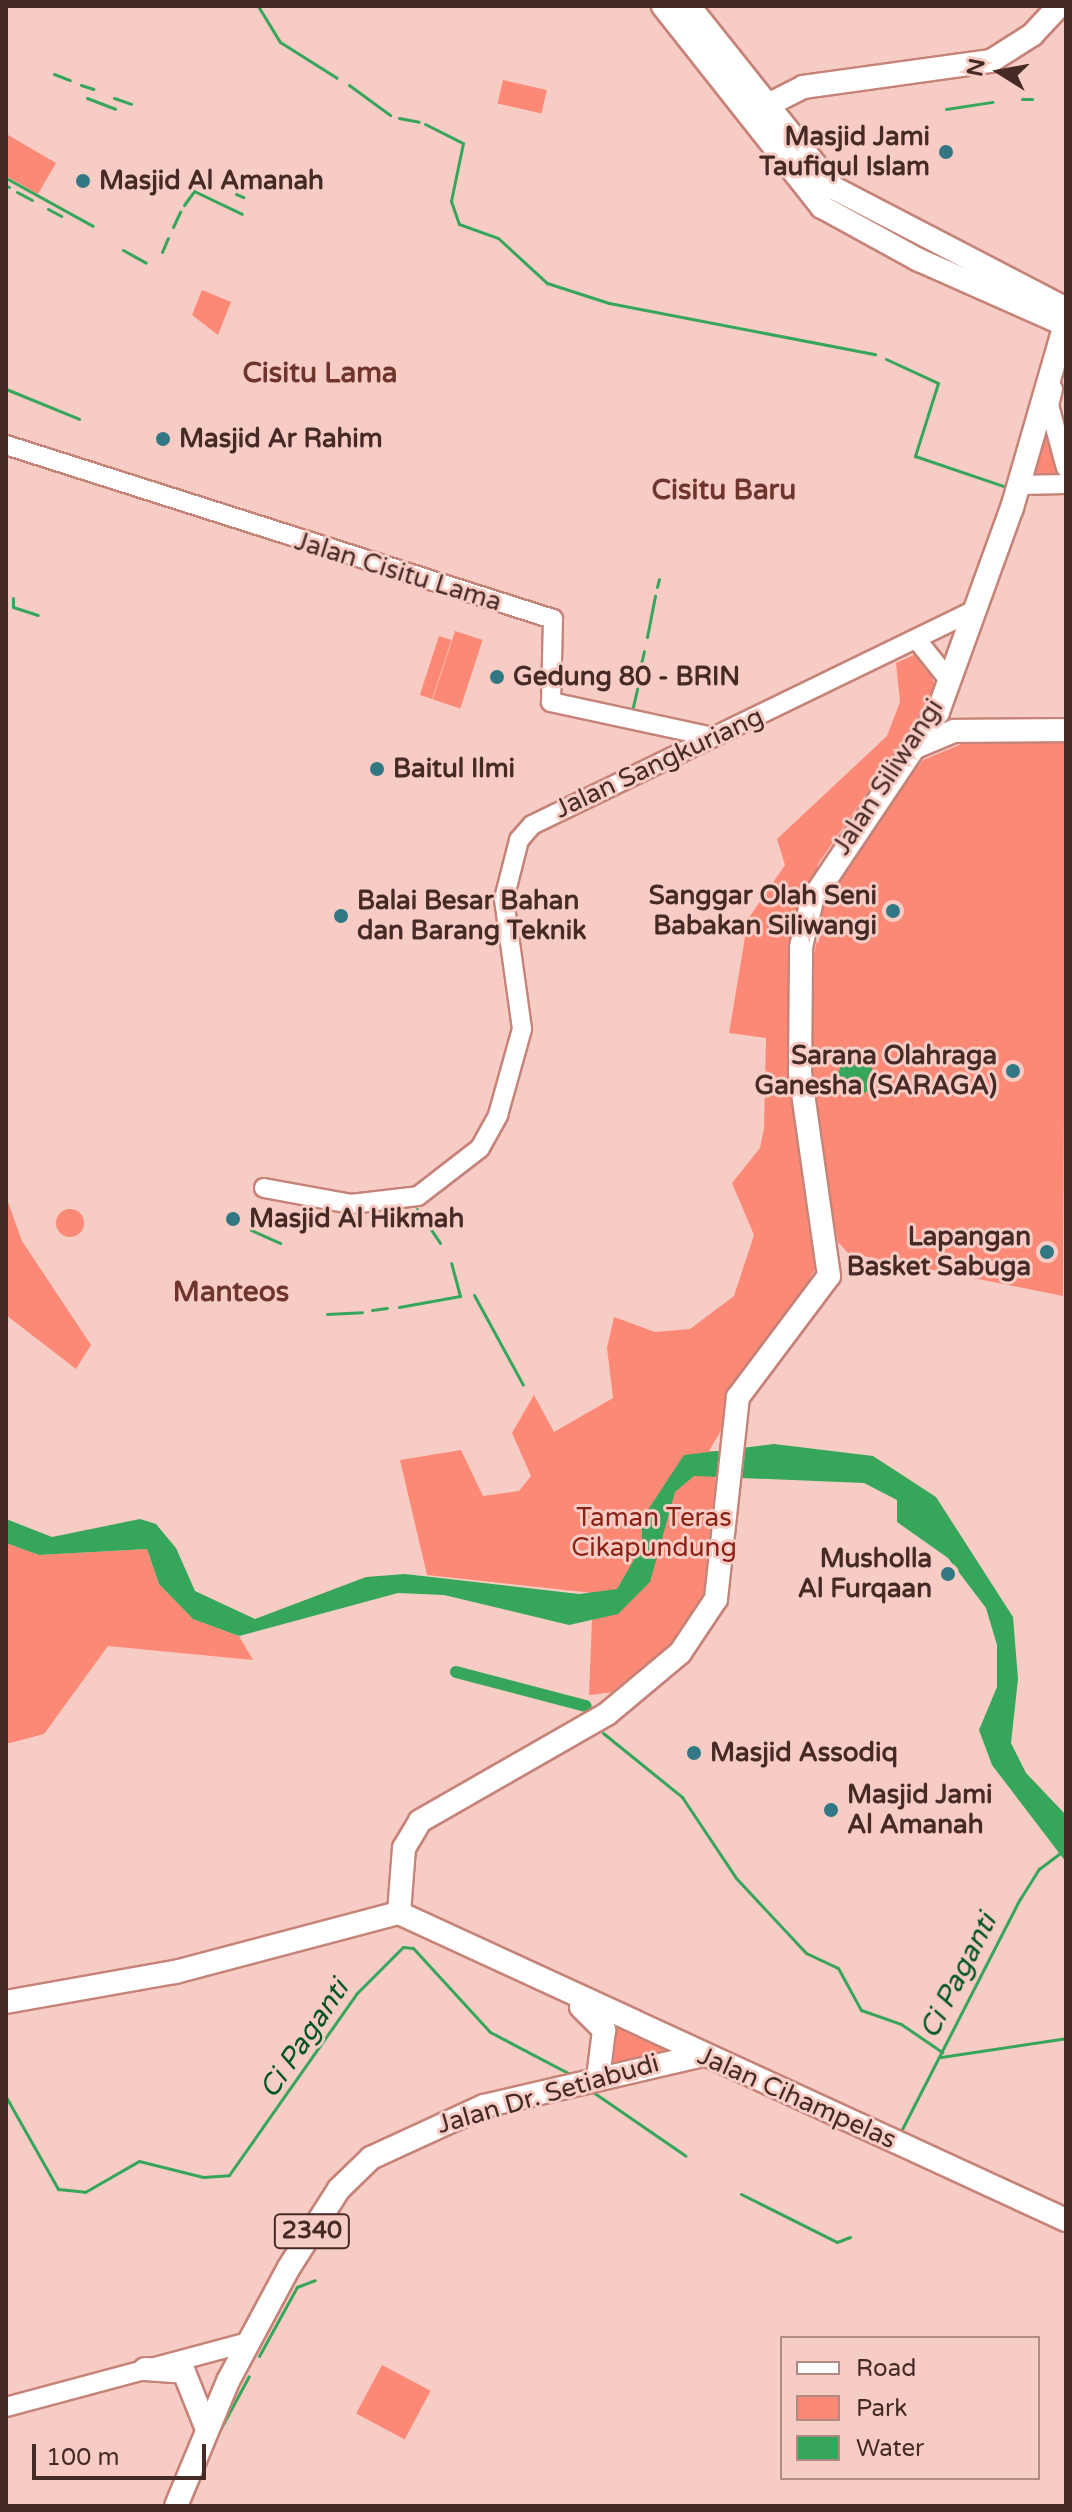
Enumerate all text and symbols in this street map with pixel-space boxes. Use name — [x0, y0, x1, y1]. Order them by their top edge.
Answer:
north arrow — [960, 32, 1040, 112]
text: N — [962, 56, 991, 79]
place label: Masjid Jami Taufiqul Islam — [759, 121, 930, 182]
marker: Masjid Jami Taufiqul Islam — [937, 143, 955, 161]
place label: Masjid Al Amanah — [99, 165, 324, 197]
marker: Masjid Al Amanah — [74, 172, 92, 190]
district label: Cisitu Lama — [242, 356, 398, 390]
place label: Masjid Ar Rahim — [179, 423, 383, 455]
marker: Masjid Ar Rahim — [154, 430, 172, 448]
district label: Cisitu Baru — [652, 473, 796, 507]
street label: Jalan Cisitu Lama — [291, 526, 505, 618]
place label: Gedung 80 - BRIN — [513, 661, 740, 693]
marker: Gedung 80 - BRIN — [488, 668, 506, 686]
street label: Jalan Siliwangi — [826, 693, 950, 861]
street label: Jalan Sangkuriang — [550, 701, 768, 825]
place label: Baitul Ilmi — [393, 753, 515, 785]
marker: Baitul Ilmi — [368, 760, 386, 778]
place label: Sanggar Olah Seni Babakan Siliwangi — [649, 880, 877, 942]
place label: Balai Besar Bahan dan Barang Teknik — [357, 885, 586, 946]
marker: Sanggar Olah Seni Babakan Siliwangi — [884, 902, 902, 920]
marker: Balai Besar Bahan dan Barang Teknik — [332, 907, 350, 925]
place label: Sarana Olahraga Ganesha (SARAGA) — [755, 1040, 997, 1102]
marker: Sarana Olahraga Ganesha (SARAGA) — [1004, 1062, 1022, 1080]
place label: Masjid Al Hikmah — [249, 1203, 464, 1235]
marker: Masjid Al Hikmah — [224, 1210, 242, 1228]
place label: Lapangan Basket Sabuga — [847, 1221, 1031, 1282]
marker: Lapangan Basket Sabuga — [1038, 1243, 1056, 1261]
district label: Manteos — [173, 1275, 289, 1309]
park label: Taman Teras Cikapundung — [571, 1502, 737, 1564]
place label: Musholla Al Furqaan — [798, 1543, 932, 1604]
marker: Musholla Al Furqaan — [939, 1565, 957, 1583]
place label: Masjid Assodiq — [710, 1737, 898, 1769]
marker: Masjid Assodiq — [685, 1744, 703, 1762]
place label: Masjid Jami Al Amanah — [847, 1779, 993, 1840]
marker: Masjid Jami Al Amanah — [822, 1801, 840, 1819]
water label: Ci Paganti — [912, 1908, 1004, 2044]
water label: Ci Paganti — [252, 1974, 356, 2104]
street label: Jalan Cihampelas — [693, 2040, 901, 2156]
street label: Jalan Dr. Setiabudi — [434, 2047, 662, 2141]
road number: 2340 — [272, 2211, 352, 2251]
legend — [780, 2336, 1040, 2480]
text: Road — [856, 2354, 916, 2383]
text: Park — [856, 2394, 907, 2423]
scale bar — [36, 2428, 210, 2478]
text: Water — [856, 2434, 924, 2463]
text: 100 m — [46, 2443, 120, 2472]

